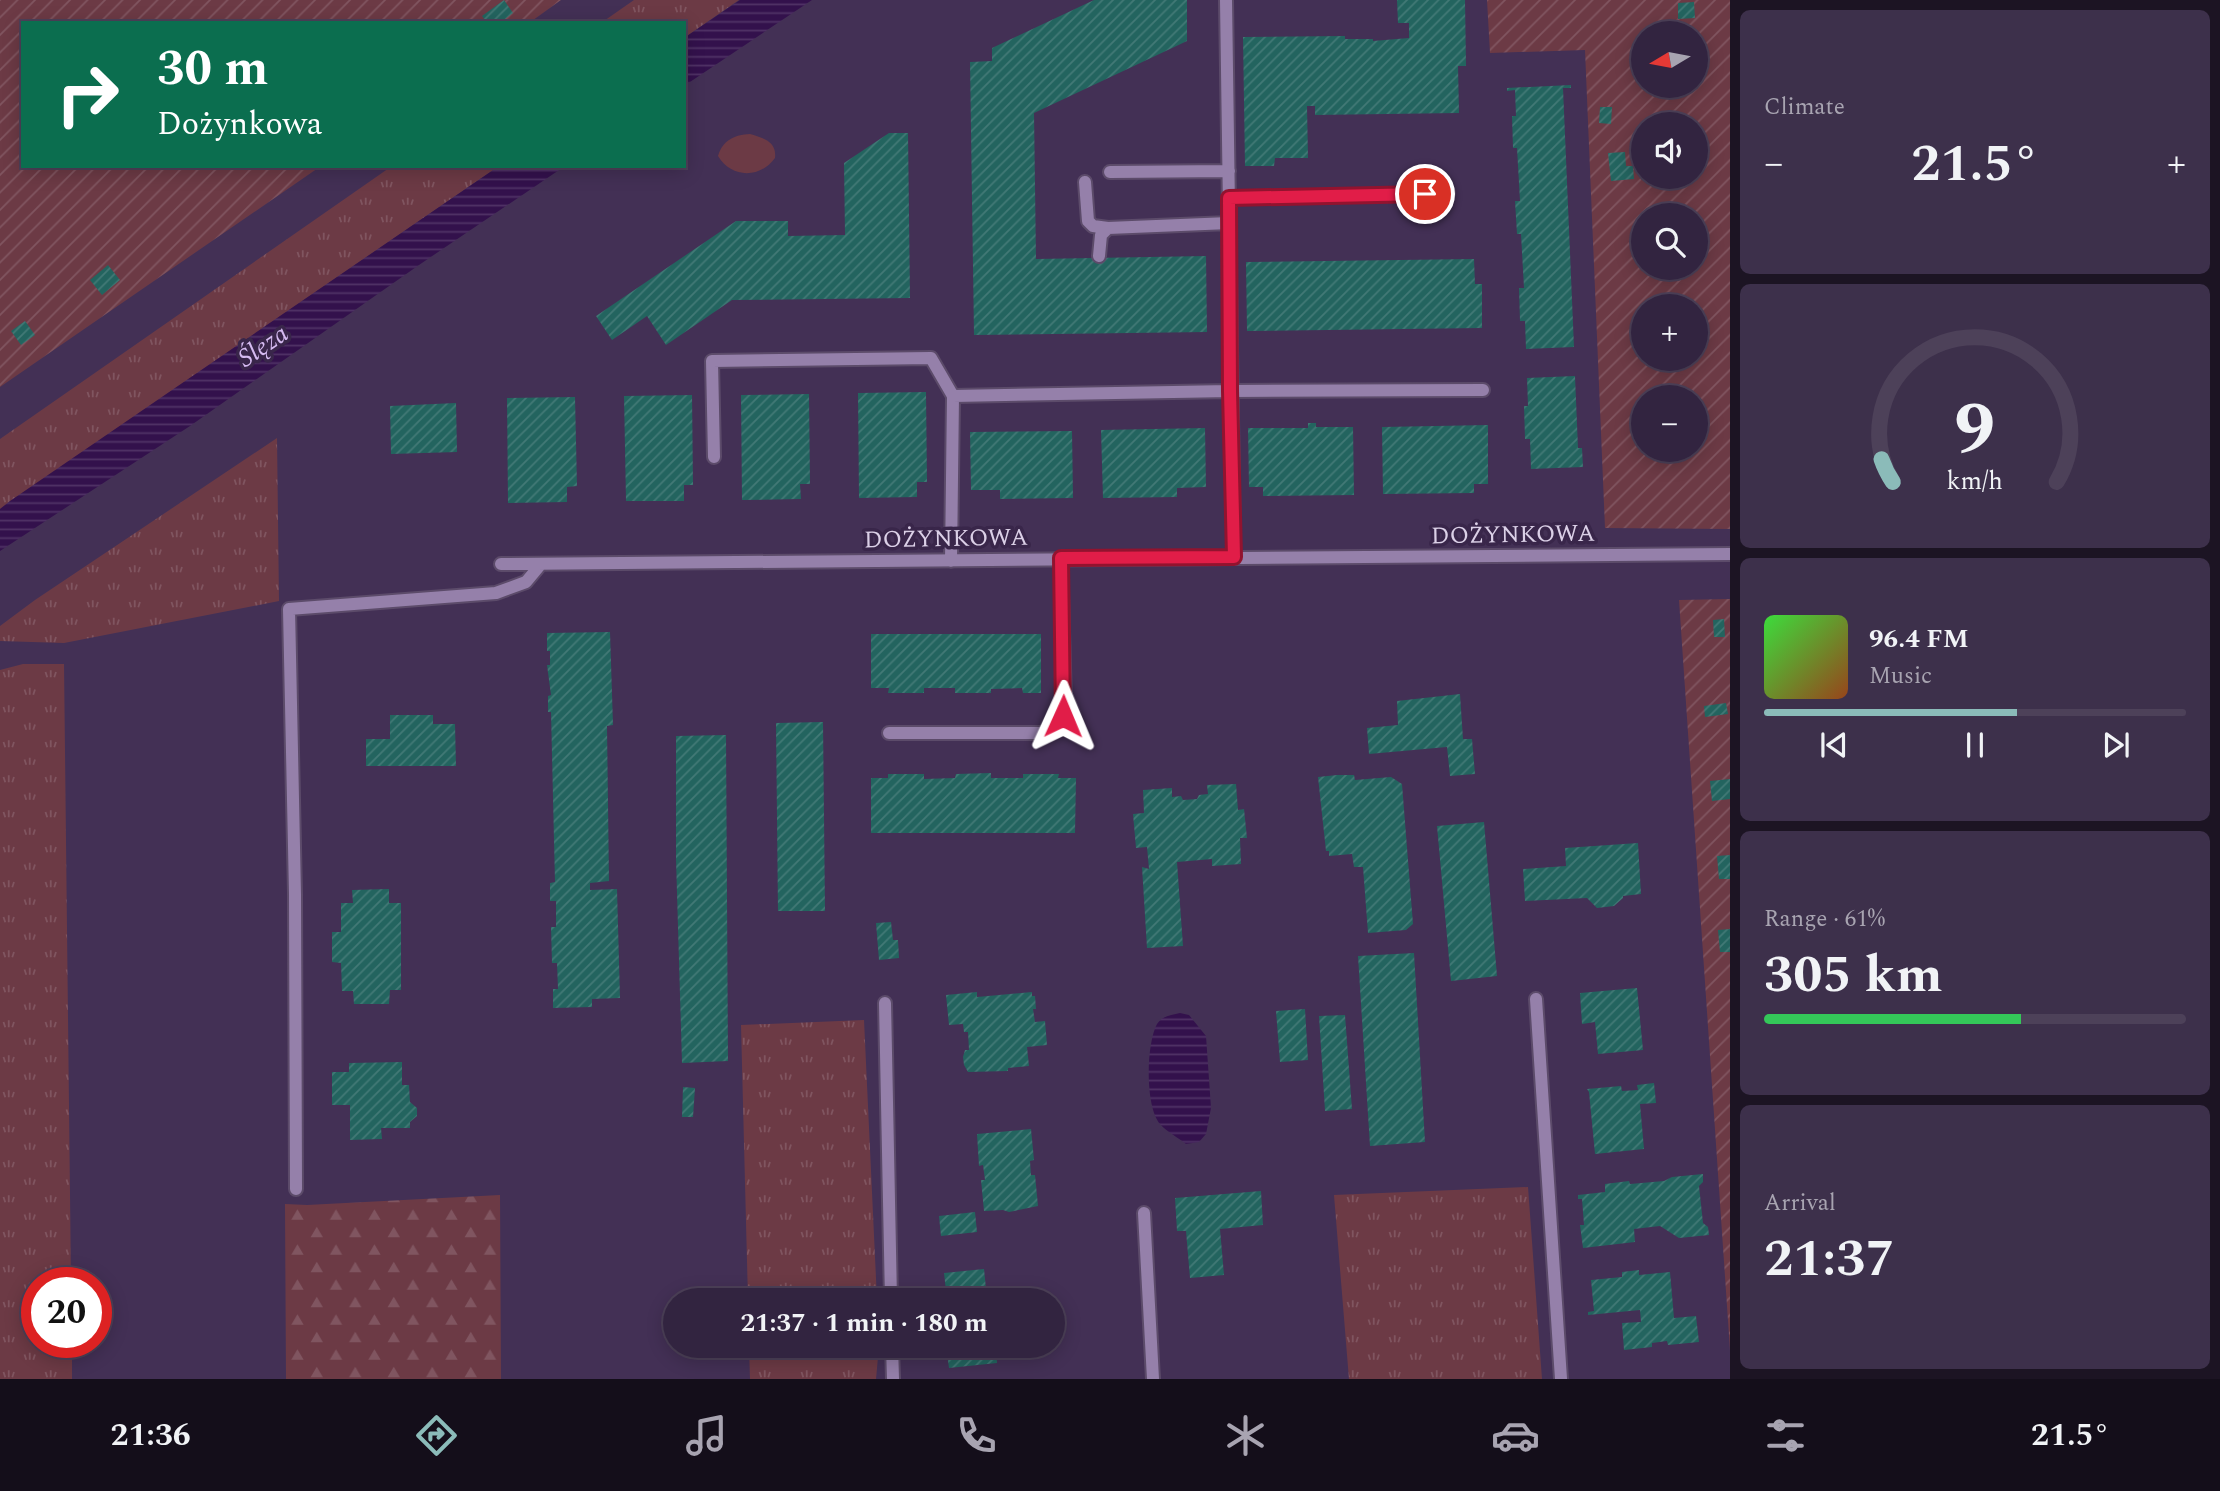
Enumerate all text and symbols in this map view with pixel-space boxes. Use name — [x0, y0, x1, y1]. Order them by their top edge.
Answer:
north arrow — [1631, 21, 1708, 98]
map controls — [1631, 21, 1708, 462]
text: 30 m — [157, 32, 268, 107]
icon: right — [42, 49, 133, 140]
text: Climate — [1764, 90, 1845, 125]
text: Dożynkowa — [157, 100, 322, 149]
button: sound — [1631, 112, 1708, 189]
text: 21.5° — [1911, 125, 2039, 204]
text: − — [1764, 135, 1783, 193]
text: + — [2167, 135, 2186, 193]
pin — [1395, 164, 1455, 224]
icon: arrive — [1406, 175, 1444, 213]
button: search — [1631, 203, 1708, 280]
button: + — [1631, 294, 1708, 371]
water label: Ślęza — [229, 314, 297, 378]
text: 9 — [1955, 375, 1995, 486]
button: − — [1631, 385, 1708, 462]
text: km/h — [1947, 462, 2003, 500]
street label: DOŻYNKOWA — [1430, 516, 1596, 554]
street label: DOŻYNKOWA — [863, 520, 1029, 558]
text: 96.4 FM — [1869, 619, 1969, 659]
text: Music — [1869, 659, 1932, 694]
position arrow — [1026, 679, 1100, 753]
icon: previous — [1815, 726, 1853, 764]
icon: pause — [1956, 726, 1994, 764]
icon: next — [2097, 726, 2135, 764]
text: Range · 61% — [1764, 902, 1885, 937]
text: 305 km — [1764, 936, 1943, 1015]
text: Arrival — [1764, 1186, 1836, 1221]
text: 21:37 — [1764, 1220, 1895, 1299]
speed limit sign: 20 — [21, 1267, 112, 1358]
text: 21:37 · 1 min · 180 m — [740, 1303, 988, 1343]
text: 21:36 — [110, 1411, 191, 1460]
icon: directions — [412, 1411, 461, 1460]
icon: music — [682, 1411, 731, 1460]
icon: phone — [952, 1411, 1001, 1460]
icon: climate — [1221, 1411, 1270, 1460]
icon: car — [1491, 1411, 1540, 1460]
icon: filters — [1761, 1411, 1810, 1460]
text: 21.5° — [2031, 1411, 2110, 1460]

